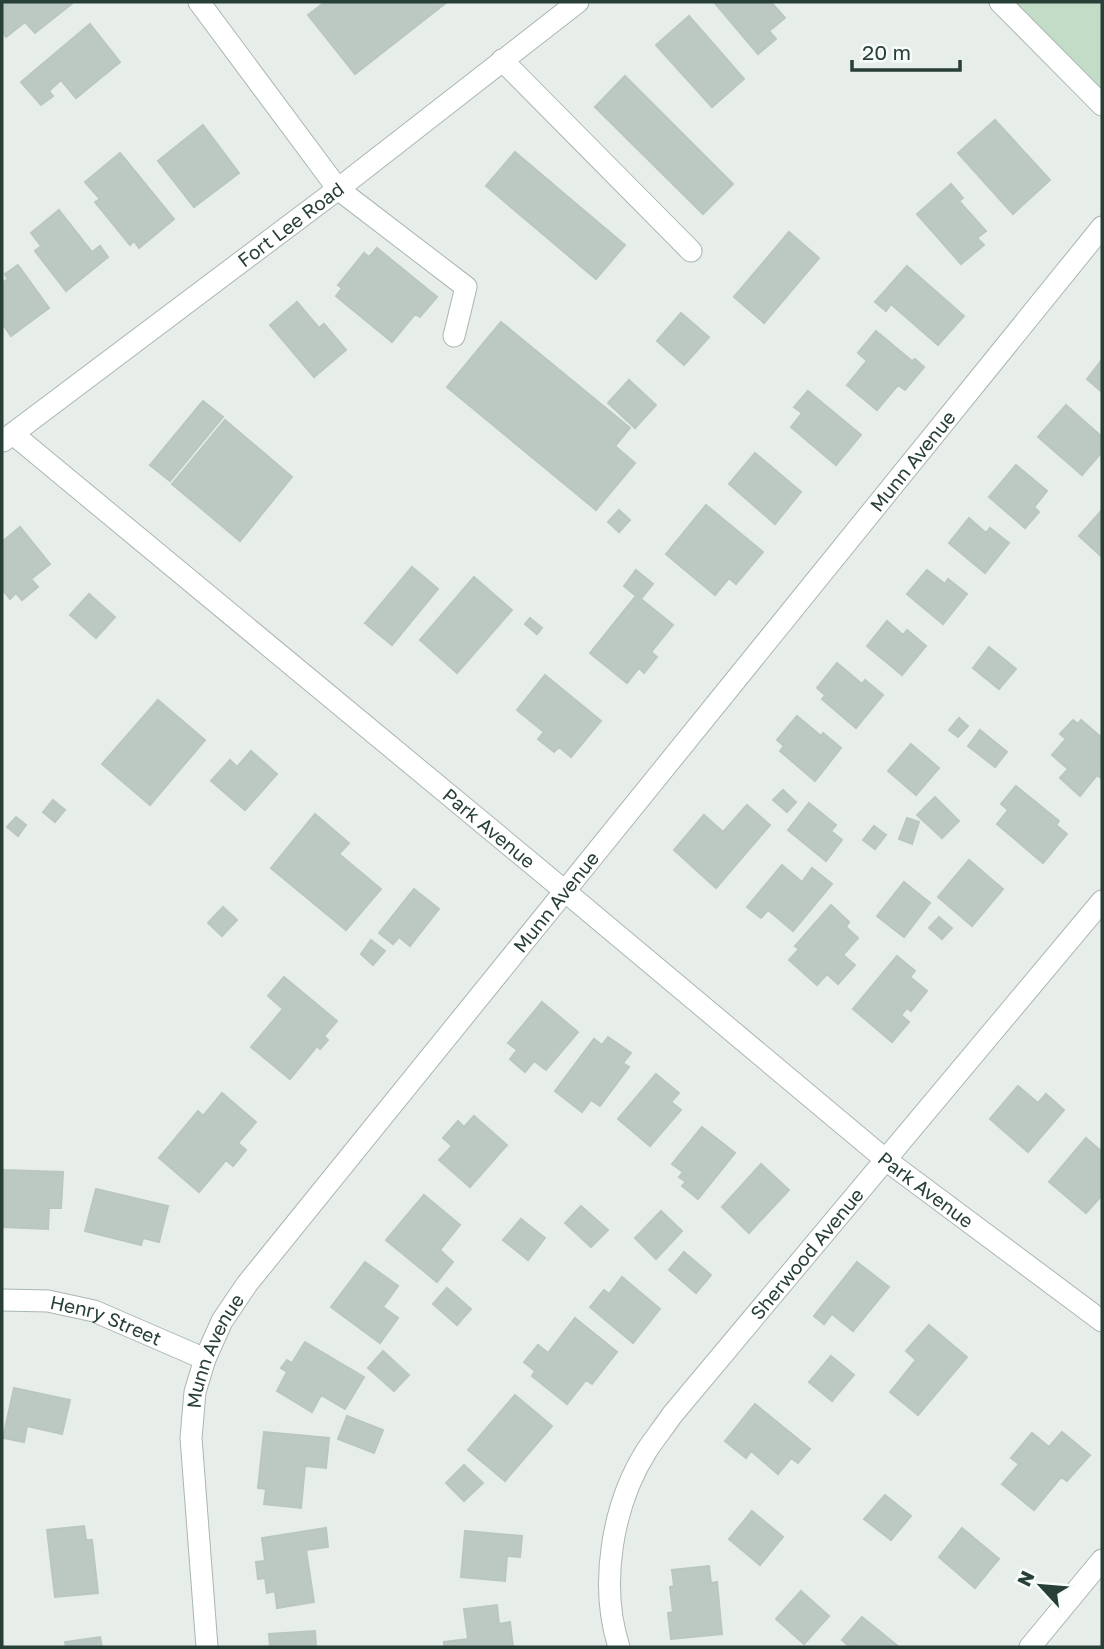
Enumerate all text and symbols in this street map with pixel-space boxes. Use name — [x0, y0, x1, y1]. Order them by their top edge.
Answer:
scale bar — [852, 28, 960, 72]
text: 20 m — [862, 39, 911, 65]
street label: Fort Lee Road — [233, 177, 348, 271]
street label: Munn Avenue — [865, 406, 960, 516]
street label: Park Avenue — [438, 783, 540, 873]
street label: Munn Avenue — [508, 847, 603, 957]
street label: Park Avenue — [874, 1146, 978, 1232]
street label: Sherwood Avenue — [745, 1183, 868, 1324]
street label: Munn Avenue — [182, 1289, 248, 1409]
street label: Henry Street — [48, 1290, 165, 1350]
north arrow — [1006, 1551, 1076, 1621]
text: N — [1012, 1567, 1039, 1590]

